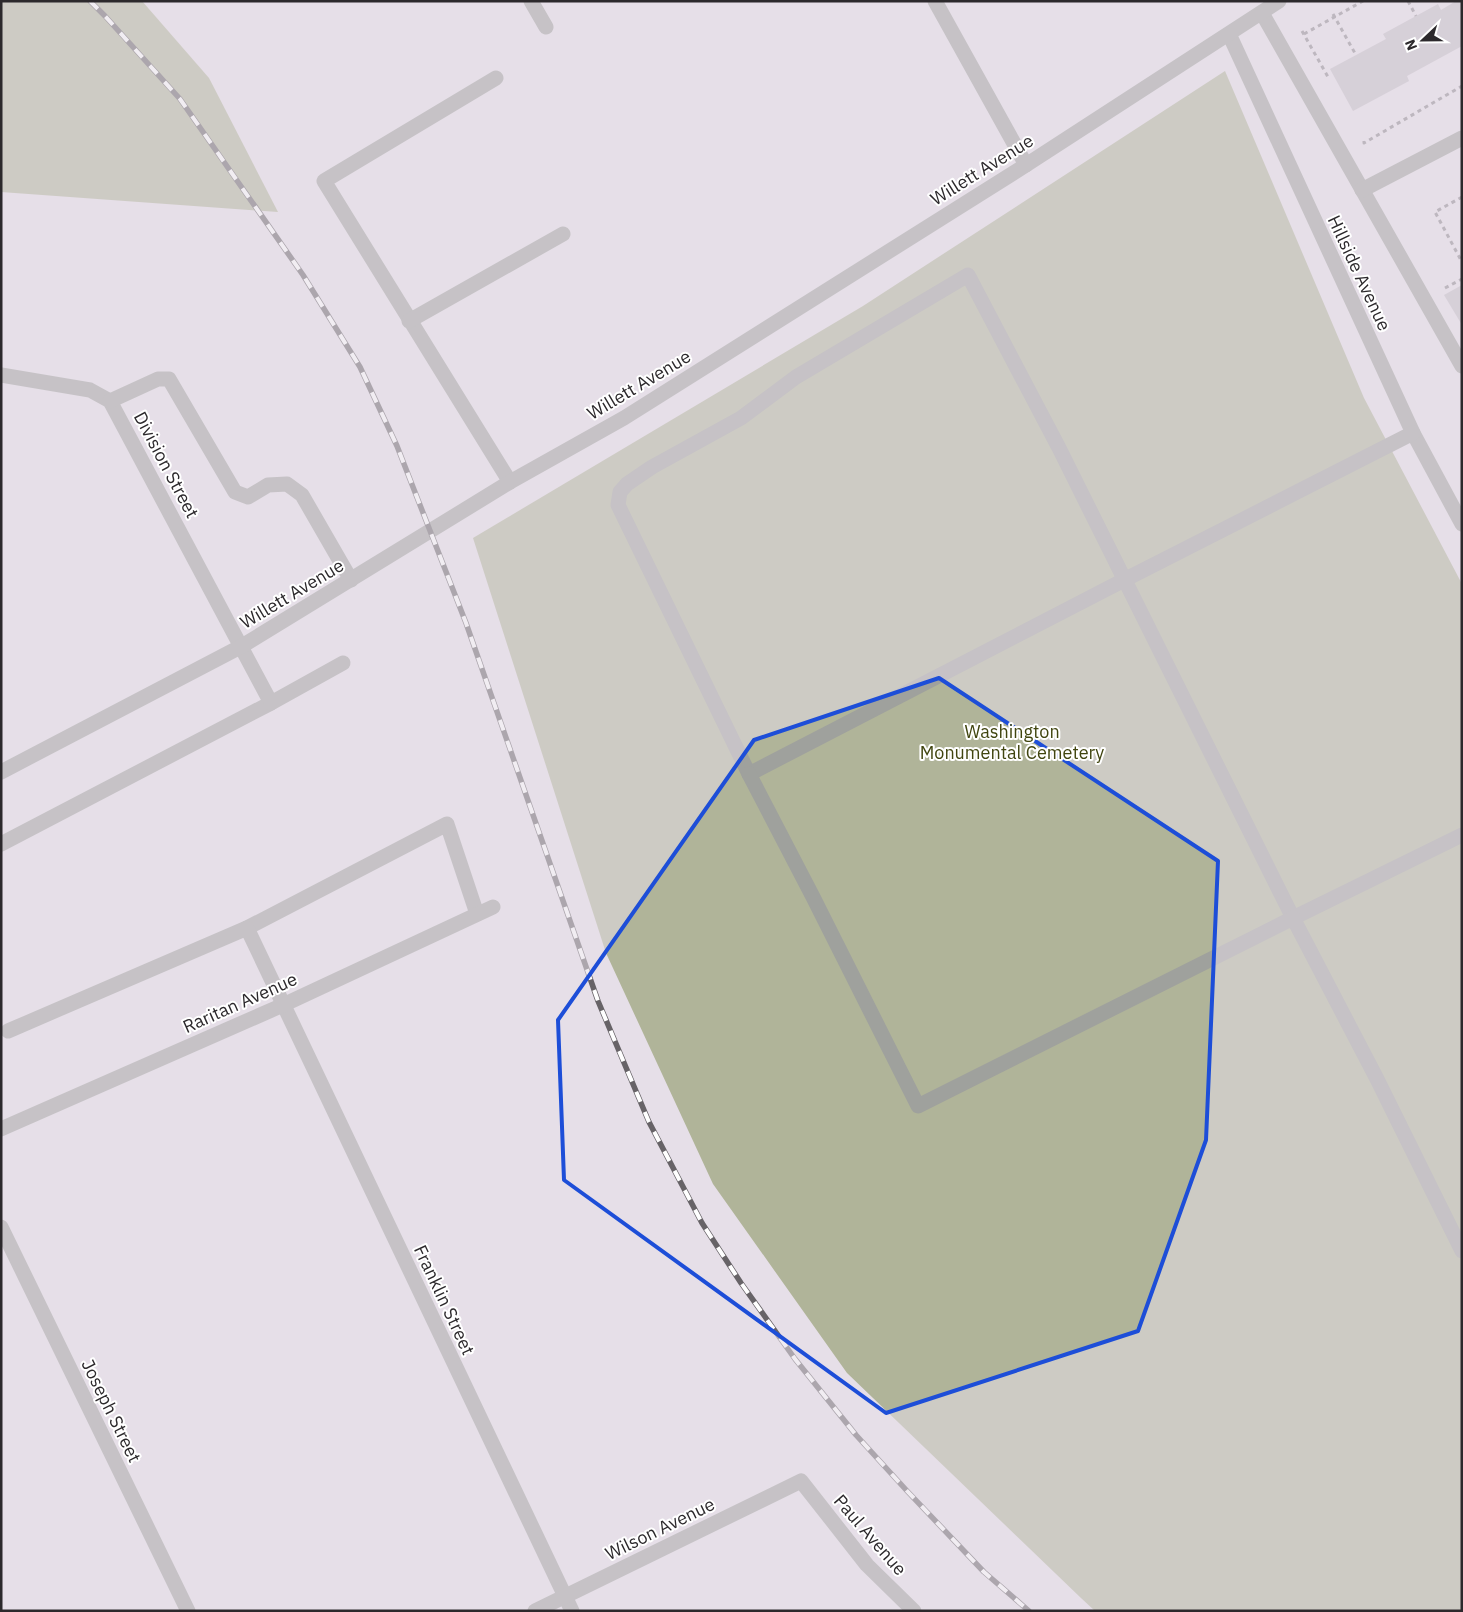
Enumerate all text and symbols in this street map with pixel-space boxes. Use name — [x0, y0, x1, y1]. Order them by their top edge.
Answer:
north arrow — [1398, 15, 1448, 65]
text: N — [1401, 37, 1421, 53]
street label: Willett Avenue — [926, 129, 1038, 210]
street label: Hillside Avenue — [1323, 211, 1396, 334]
street label: Willett Avenue — [583, 345, 695, 425]
street label: Division Street — [129, 408, 204, 522]
street label: Willett Avenue — [236, 554, 348, 634]
park label: Washington Monumental Cemetery — [920, 720, 1104, 764]
street label: Raritan Avenue — [179, 967, 301, 1038]
street label: Franklin Street — [409, 1241, 480, 1358]
street label: Joseph Street — [77, 1355, 146, 1466]
street label: Paul Avenue — [829, 1489, 912, 1580]
street label: Wilson Avenue — [601, 1492, 718, 1565]

